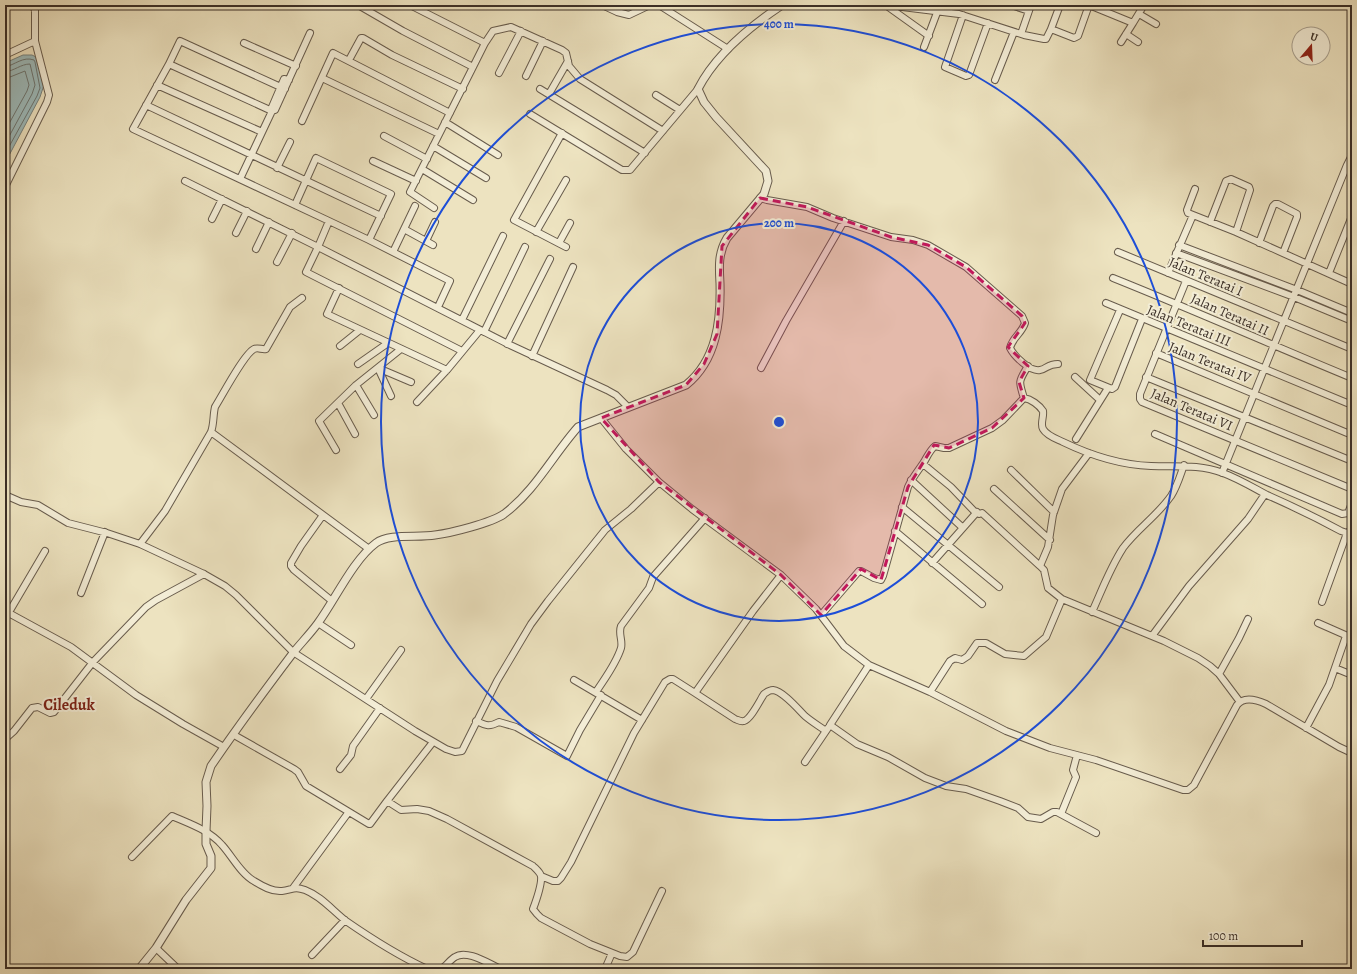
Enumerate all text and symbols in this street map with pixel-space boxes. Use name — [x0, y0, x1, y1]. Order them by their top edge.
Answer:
text: 400 m — [764, 16, 794, 32]
north arrow — [1291, 26, 1331, 66]
text: U — [1308, 29, 1321, 46]
text: 200 m — [764, 215, 794, 231]
street label: Jalan Teratai I — [1166, 252, 1246, 301]
street label: Jalan Teratai II — [1188, 289, 1272, 340]
street label: Jalan Teratai III — [1144, 300, 1234, 351]
street label: Jalan Teratai IV — [1166, 337, 1254, 388]
street label: Jalan Teratai VI — [1148, 384, 1236, 435]
centre of rings — [772, 415, 786, 429]
district label: Cileduk — [43, 694, 95, 716]
scale bar — [1203, 922, 1302, 948]
text: 100 m — [1209, 928, 1238, 944]

